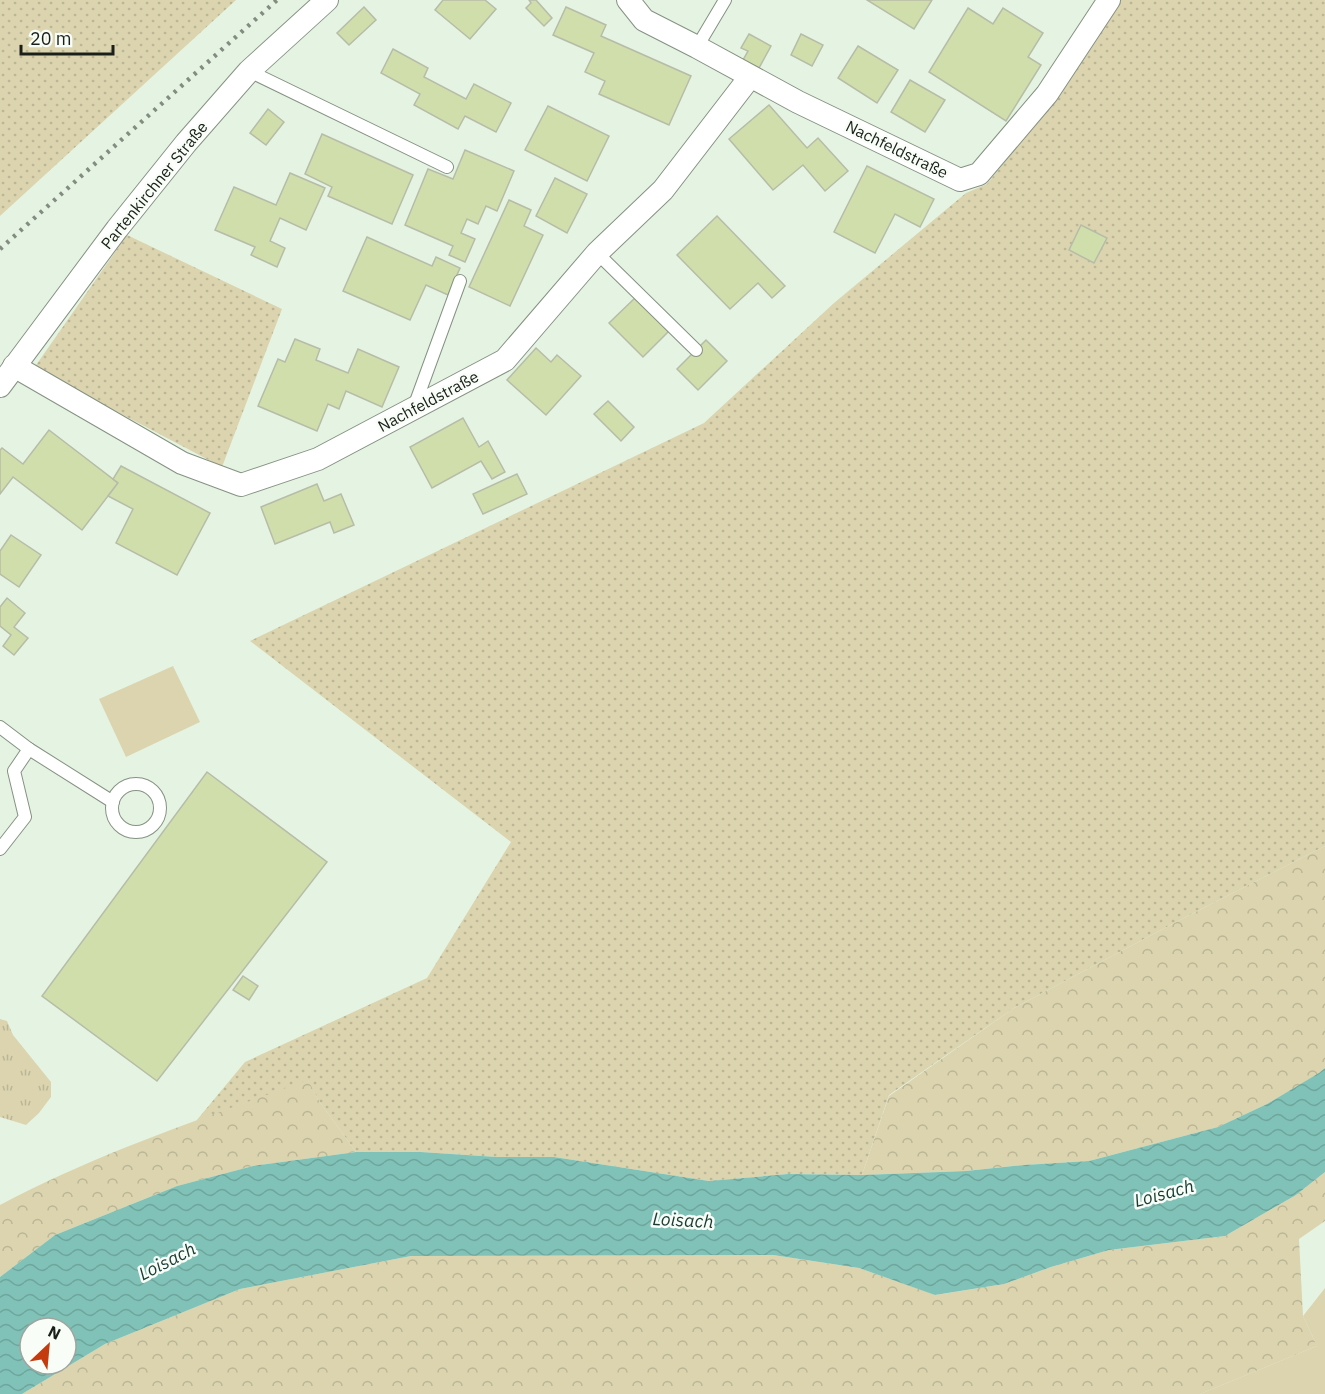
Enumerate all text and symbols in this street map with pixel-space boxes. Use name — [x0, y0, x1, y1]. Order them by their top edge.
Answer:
scale bar — [21, 18, 112, 56]
text: 20 m — [30, 27, 72, 50]
street label: Nachfeldstraße — [843, 116, 952, 182]
street label: Partenkirchner Straße — [96, 117, 212, 253]
street label: Nachfeldstraße — [374, 366, 482, 436]
water label: Loisach — [1132, 1174, 1196, 1212]
water label: Loisach — [652, 1207, 714, 1233]
water label: Loisach — [135, 1237, 199, 1285]
north arrow — [18, 1316, 78, 1376]
text: N — [45, 1321, 64, 1344]

